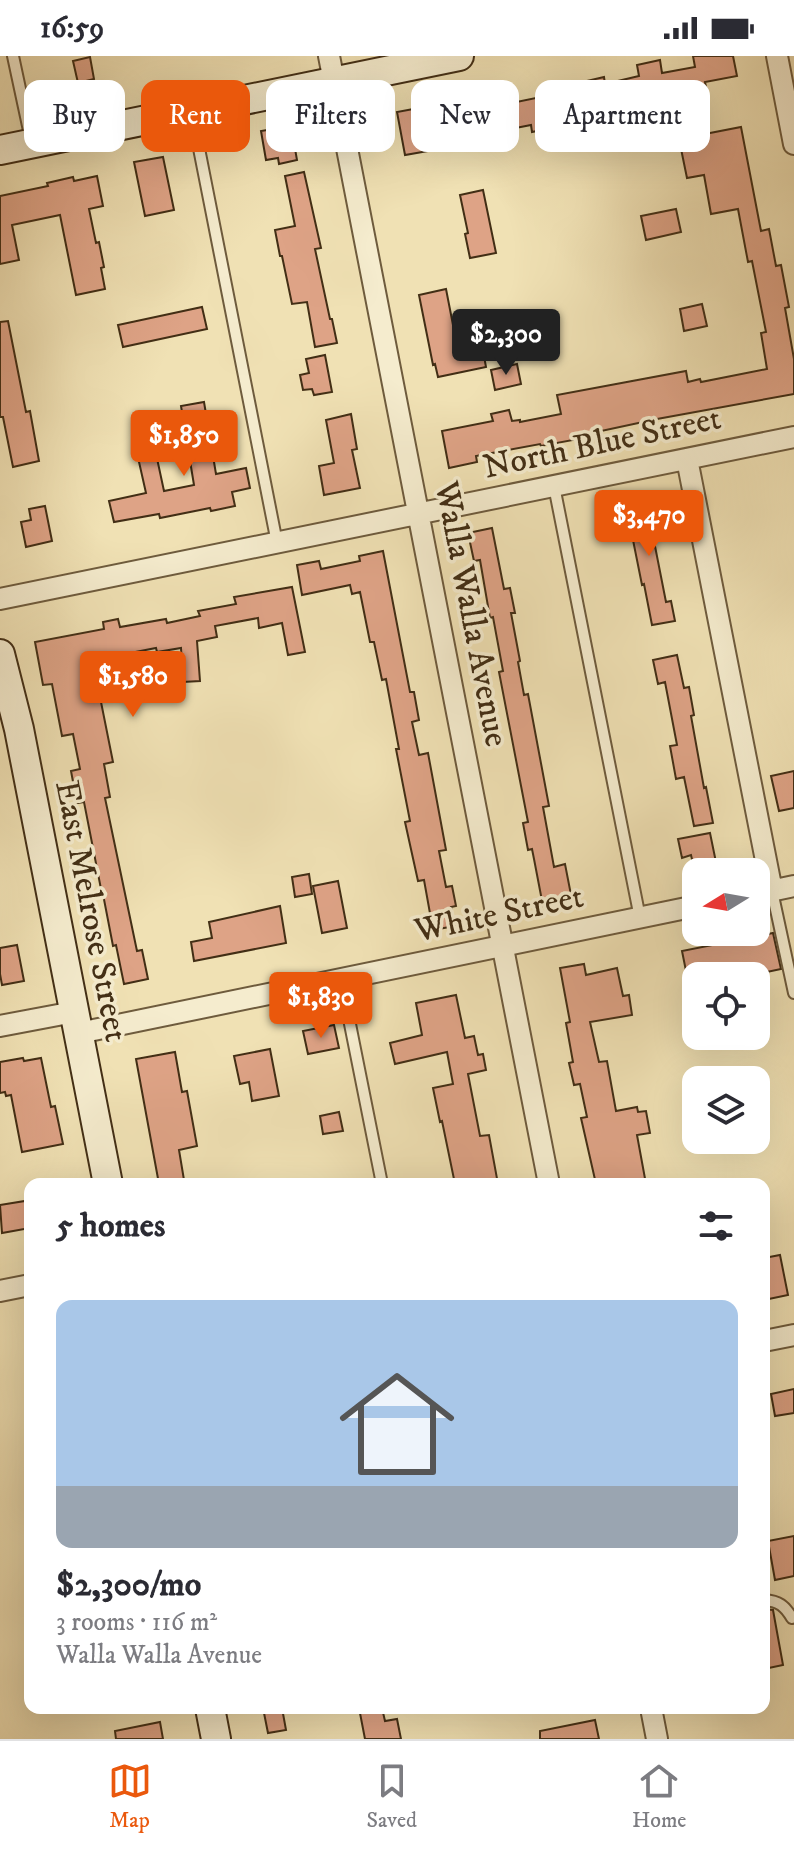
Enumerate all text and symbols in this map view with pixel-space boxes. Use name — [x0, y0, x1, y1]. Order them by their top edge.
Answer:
text: 16:59 — [40, 10, 104, 47]
chip: Buy — [24, 80, 125, 152]
chip: Rent — [141, 80, 250, 152]
chip: Filters — [266, 80, 395, 152]
chip: New — [411, 80, 519, 152]
chip: Apartment — [535, 80, 710, 152]
pin: $2,300 — [441, 309, 571, 377]
text: $2,300 — [470, 318, 542, 351]
street label: North Blue Street — [479, 397, 725, 489]
pin: $1,850 — [119, 410, 249, 478]
text: $1,850 — [149, 419, 219, 452]
street label: Walla Walla Avenue — [424, 477, 517, 750]
pin: $3,470 — [584, 490, 714, 558]
text: $3,470 — [612, 499, 686, 532]
pin: $1,580 — [68, 651, 198, 719]
text: $1,580 — [98, 660, 168, 693]
street label: East Melrose Street — [45, 777, 137, 1045]
north arrow — [682, 858, 770, 946]
map controls — [682, 858, 770, 1154]
street label: White Street — [410, 876, 587, 953]
button: locate — [682, 962, 770, 1050]
pin: $1,830 — [256, 972, 386, 1040]
text: $1,830 — [287, 981, 355, 1014]
button: layers — [682, 1066, 770, 1154]
icon: filters — [694, 1204, 738, 1248]
text: 5 homes — [56, 1205, 165, 1247]
icon: home — [325, 1352, 469, 1496]
text: $2,300/mo — [56, 1564, 201, 1606]
text: 3 rooms · 116 m² — [56, 1606, 217, 1639]
text: Walla Walla Avenue — [56, 1639, 262, 1672]
tab: Map — [108, 1759, 152, 1834]
tab: Saved — [367, 1759, 417, 1834]
tab: Home — [632, 1759, 686, 1834]

